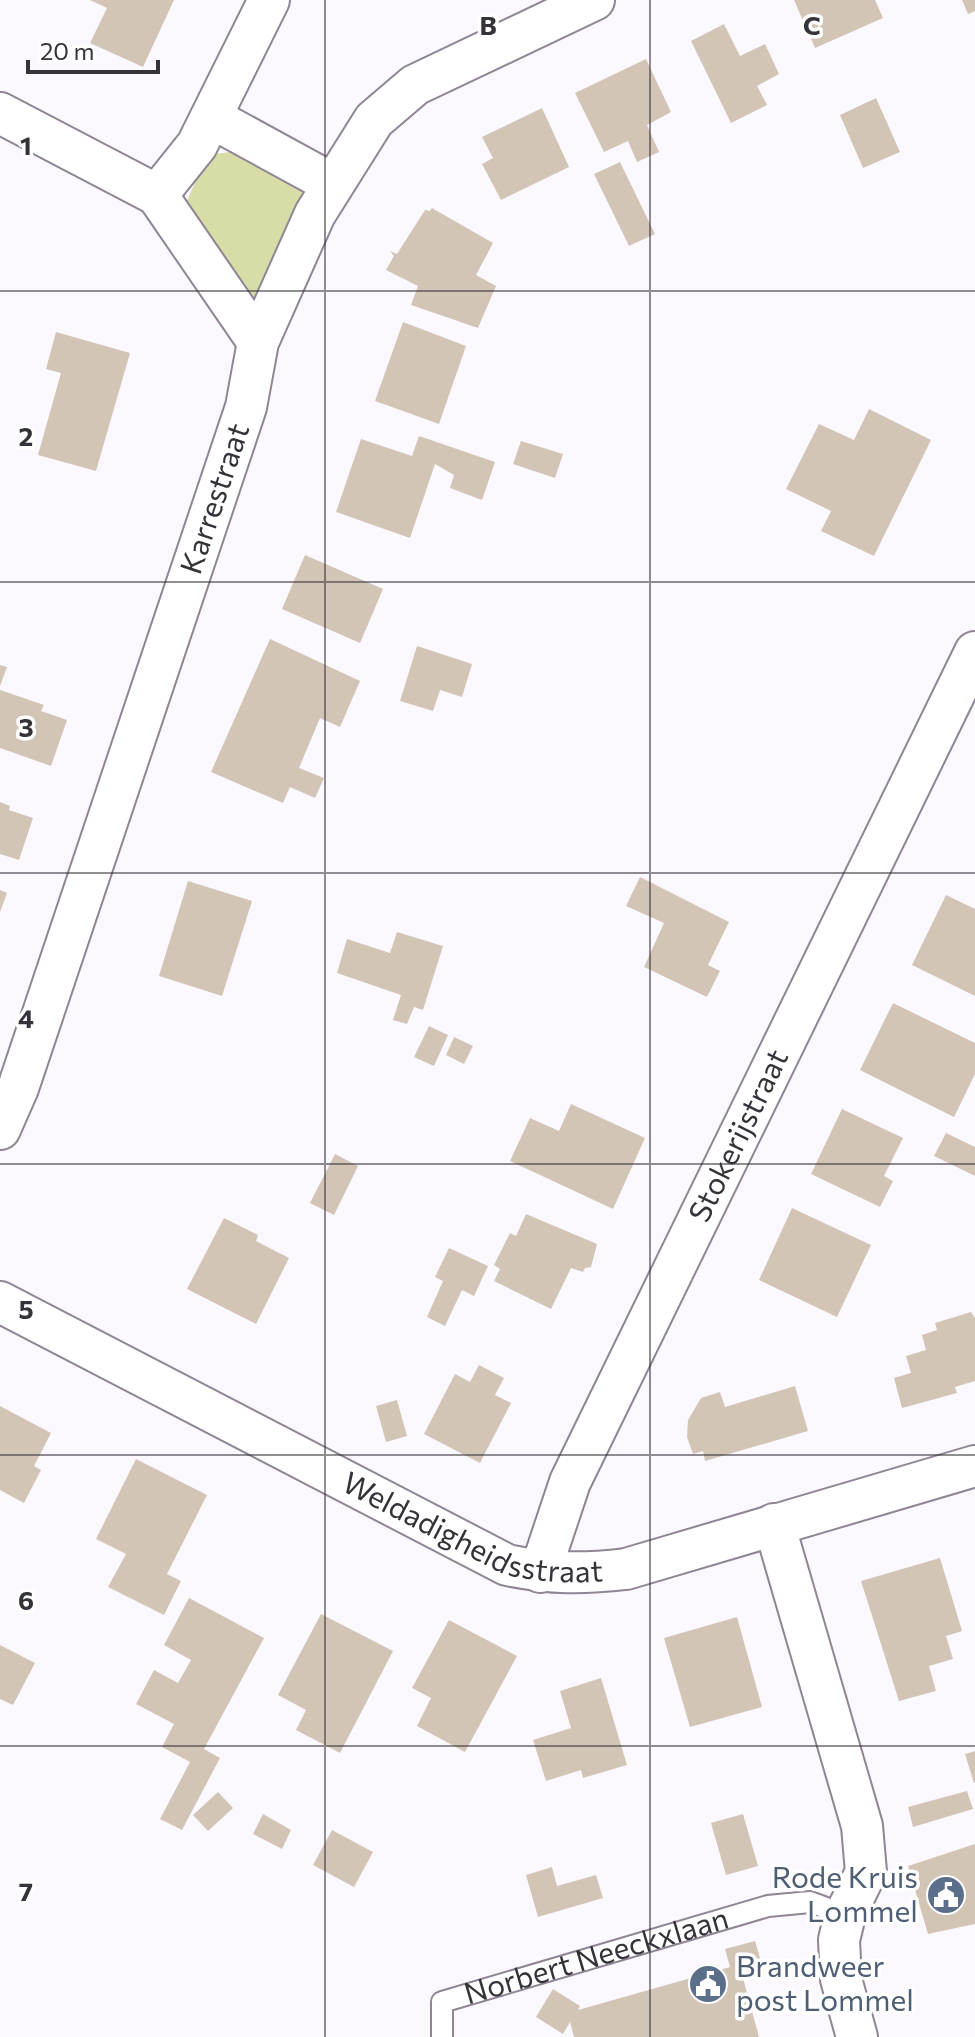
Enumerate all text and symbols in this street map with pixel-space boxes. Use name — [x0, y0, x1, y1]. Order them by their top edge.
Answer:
text: B — [479, 9, 497, 40]
text: C — [803, 9, 821, 40]
scale bar — [28, 24, 158, 74]
text: 20 m — [40, 36, 94, 65]
text: 1 — [20, 129, 32, 160]
street label: Karrestraat — [170, 418, 255, 578]
text: 2 — [19, 420, 33, 451]
text: 3 — [18, 711, 34, 742]
text: 4 — [18, 1002, 34, 1033]
street label: Stokerijstraat — [679, 1042, 794, 1227]
text: 5 — [18, 1293, 34, 1324]
street label: Weldadigheidsstraat — [337, 1462, 604, 1588]
text: 6 — [18, 1584, 34, 1615]
place label: Rode Kruis Lommel — [772, 1857, 918, 1928]
public building icon: Rode Kruis Lommel — [925, 1874, 967, 1916]
text: 7 — [19, 1875, 33, 1906]
street label: Norbert Neeckxlaan — [459, 1898, 732, 2011]
place label: Brandweer post Lommel — [736, 1946, 914, 2017]
public building icon: Brandweer post Lommel — [687, 1963, 729, 2005]

